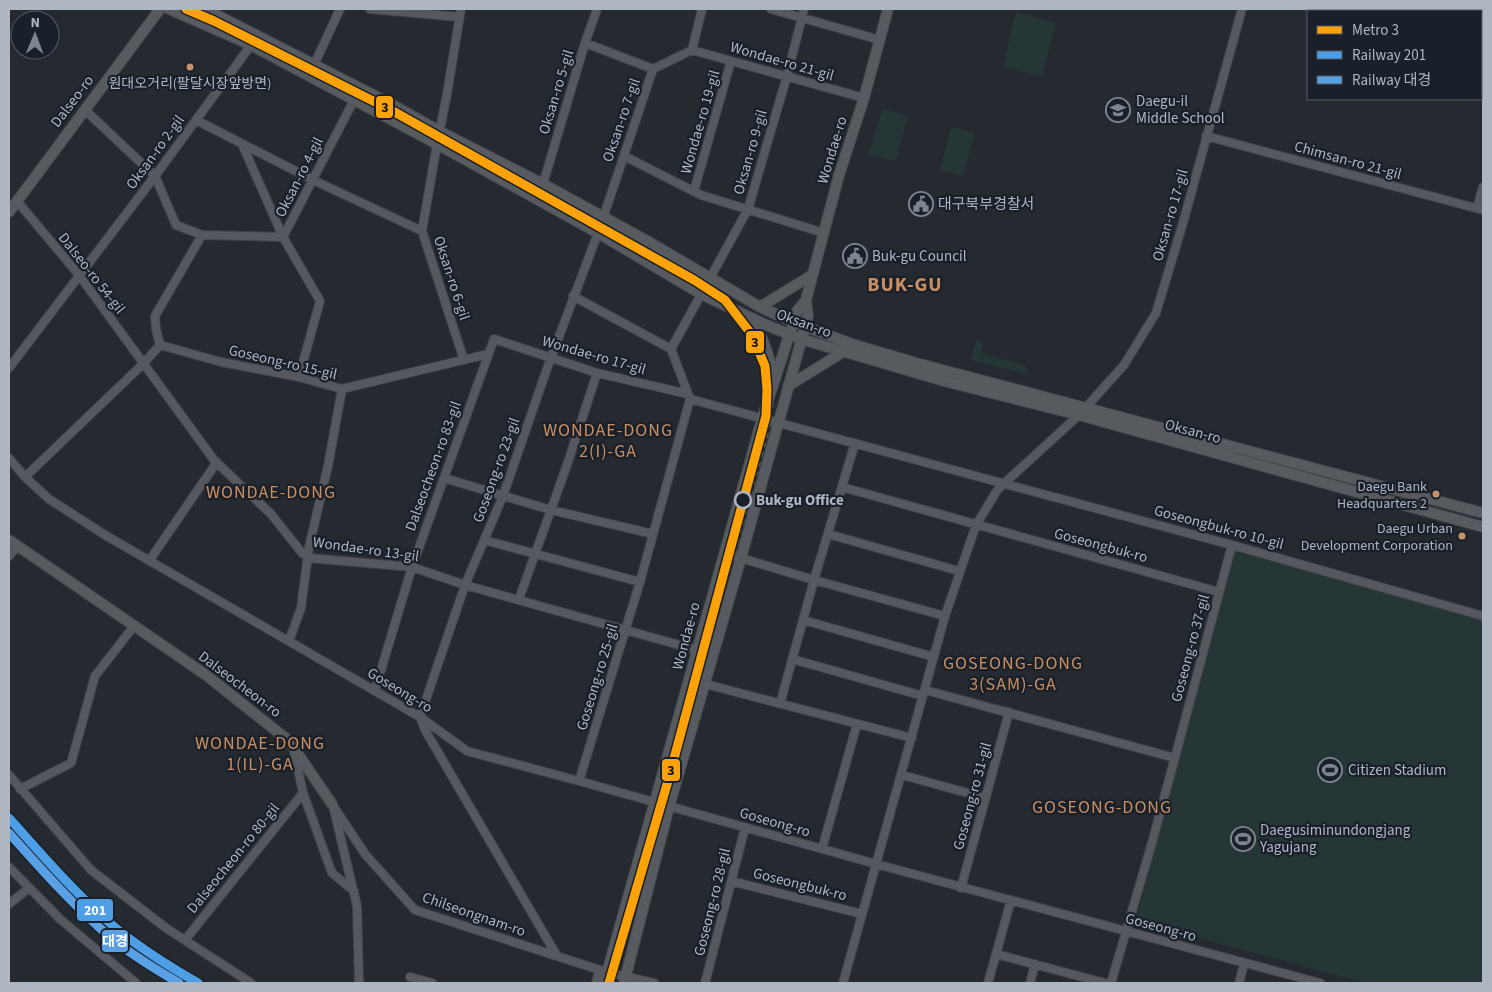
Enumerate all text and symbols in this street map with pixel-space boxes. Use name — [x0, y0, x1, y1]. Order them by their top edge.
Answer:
north arrow — [10, 10, 60, 60]
legend — [1307, 10, 1482, 100]
text: N — [30, 13, 40, 33]
text: Metro 3 — [1352, 20, 1399, 41]
street label: Wondae-ro 21-gil — [727, 37, 836, 86]
text: Railway 201 — [1352, 45, 1426, 66]
street label: Oksan-ro 5-gil — [534, 47, 579, 137]
marker: 원대오거리(팔달시장앞방면) — [185, 62, 195, 72]
street label: Wondae-ro 19-gil — [676, 68, 725, 177]
text: Railway 대경 — [1352, 70, 1431, 91]
street label: Dalseo-ro — [46, 71, 99, 132]
place label: 원대오거리(팔달시장앞방면) — [108, 74, 272, 94]
street label: Oksan-ro 7-gil — [597, 75, 646, 165]
place label: Daegu-il Middle School — [1136, 91, 1225, 129]
line badge: 3 — [375, 95, 394, 119]
school or university icon: Daegu-il Middle School — [1105, 97, 1131, 123]
text: 3 — [381, 98, 389, 118]
street label: Oksan-ro 9-gil — [728, 107, 773, 197]
street label: Oksan-ro 2-gil — [121, 111, 190, 194]
street label: Wondae-ro — [812, 114, 853, 186]
street label: Oksan-ro 4-gil — [270, 133, 329, 221]
street label: Chimsan-ro 21-gil — [1292, 136, 1404, 185]
street label: Oksan-ro 17-gil — [1147, 166, 1194, 264]
public building icon: 대구북부경찰서 — [908, 191, 934, 217]
place label: 대구북부경찰서 — [938, 194, 1035, 215]
street label: Dalseo-ro 54-gil — [53, 228, 130, 319]
street label: Oksan-ro 6-gil — [428, 233, 475, 323]
public building icon: Buk-gu Council — [842, 243, 868, 269]
place label: Buk-gu Council — [872, 246, 967, 267]
district label: BUK-GU — [867, 271, 943, 299]
street label: Oksan-ro — [773, 304, 834, 343]
line badge: 3 — [745, 330, 765, 354]
street label: Wondae-ro 17-gil — [539, 331, 648, 380]
text: 3 — [751, 333, 759, 353]
street label: Goseong-ro 15-gil — [227, 340, 339, 385]
street label: Dalseocheon-ro 83-gil — [400, 398, 467, 534]
street label: Oksan-ro — [1162, 414, 1223, 449]
street label: Goseong-ro 23-gil — [468, 415, 525, 526]
district label: WONDAE-DONG 2(I)-GA — [543, 418, 673, 464]
place label: Daegu Bank Headquarters 2 — [1337, 477, 1427, 514]
district label: WONDAE-DONG — [206, 480, 336, 505]
marker: Daegu Bank Headquarters 2 — [1431, 489, 1441, 499]
place label: Buk-gu Office — [756, 490, 844, 511]
marker: Buk-gu Office — [734, 491, 752, 509]
street label: Goseongbuk-ro 10-gil — [1152, 500, 1286, 555]
place label: Daegu Urban Development Corporation — [1301, 519, 1453, 556]
street label: Goseongbuk-ro — [1052, 523, 1150, 568]
marker: Daegu Urban Development Corporation — [1457, 531, 1467, 541]
street label: Wondae-ro 13-gil — [311, 532, 421, 567]
street label: Goseong-ro 37-gil — [1166, 592, 1215, 704]
street label: Wondae-ro — [667, 600, 706, 672]
street label: Goseong-ro 25-gil — [571, 621, 624, 733]
street label: Dalseocheon-ro — [194, 646, 286, 723]
district label: GOSEONG-DONG 3(SAM)-GA — [943, 651, 1083, 697]
street label: Goseong-ro — [363, 663, 436, 718]
district label: WONDAE-DONG 1(IL)-GA — [195, 731, 325, 777]
street label: Goseong-ro 31-gil — [948, 740, 997, 852]
sports icon: Citizen Stadium — [1317, 757, 1343, 783]
line badge: 3 — [661, 758, 681, 782]
place label: Citizen Stadium — [1348, 760, 1446, 781]
text: 3 — [667, 761, 675, 781]
district label: GOSEONG-DONG — [1032, 795, 1172, 820]
street label: Dalseocheon-ro 80-gil — [182, 798, 285, 918]
street label: Goseong-ro — [737, 802, 813, 843]
place label: Daegusiminundongjang Yagujang — [1259, 820, 1411, 858]
sports icon: Daegusiminundongjang Yagujang — [1230, 826, 1256, 852]
street label: Goseong-ro 28-gil — [689, 846, 736, 958]
street label: Goseongbuk-ro — [751, 863, 849, 906]
street label: Chilseongnam-ro — [419, 887, 528, 942]
line badge: 201 — [76, 898, 114, 922]
text: 201 — [84, 901, 106, 921]
street label: Goseong-ro — [1123, 908, 1199, 947]
line badge: 대경 — [101, 929, 129, 953]
text: 대경 — [102, 932, 128, 952]

